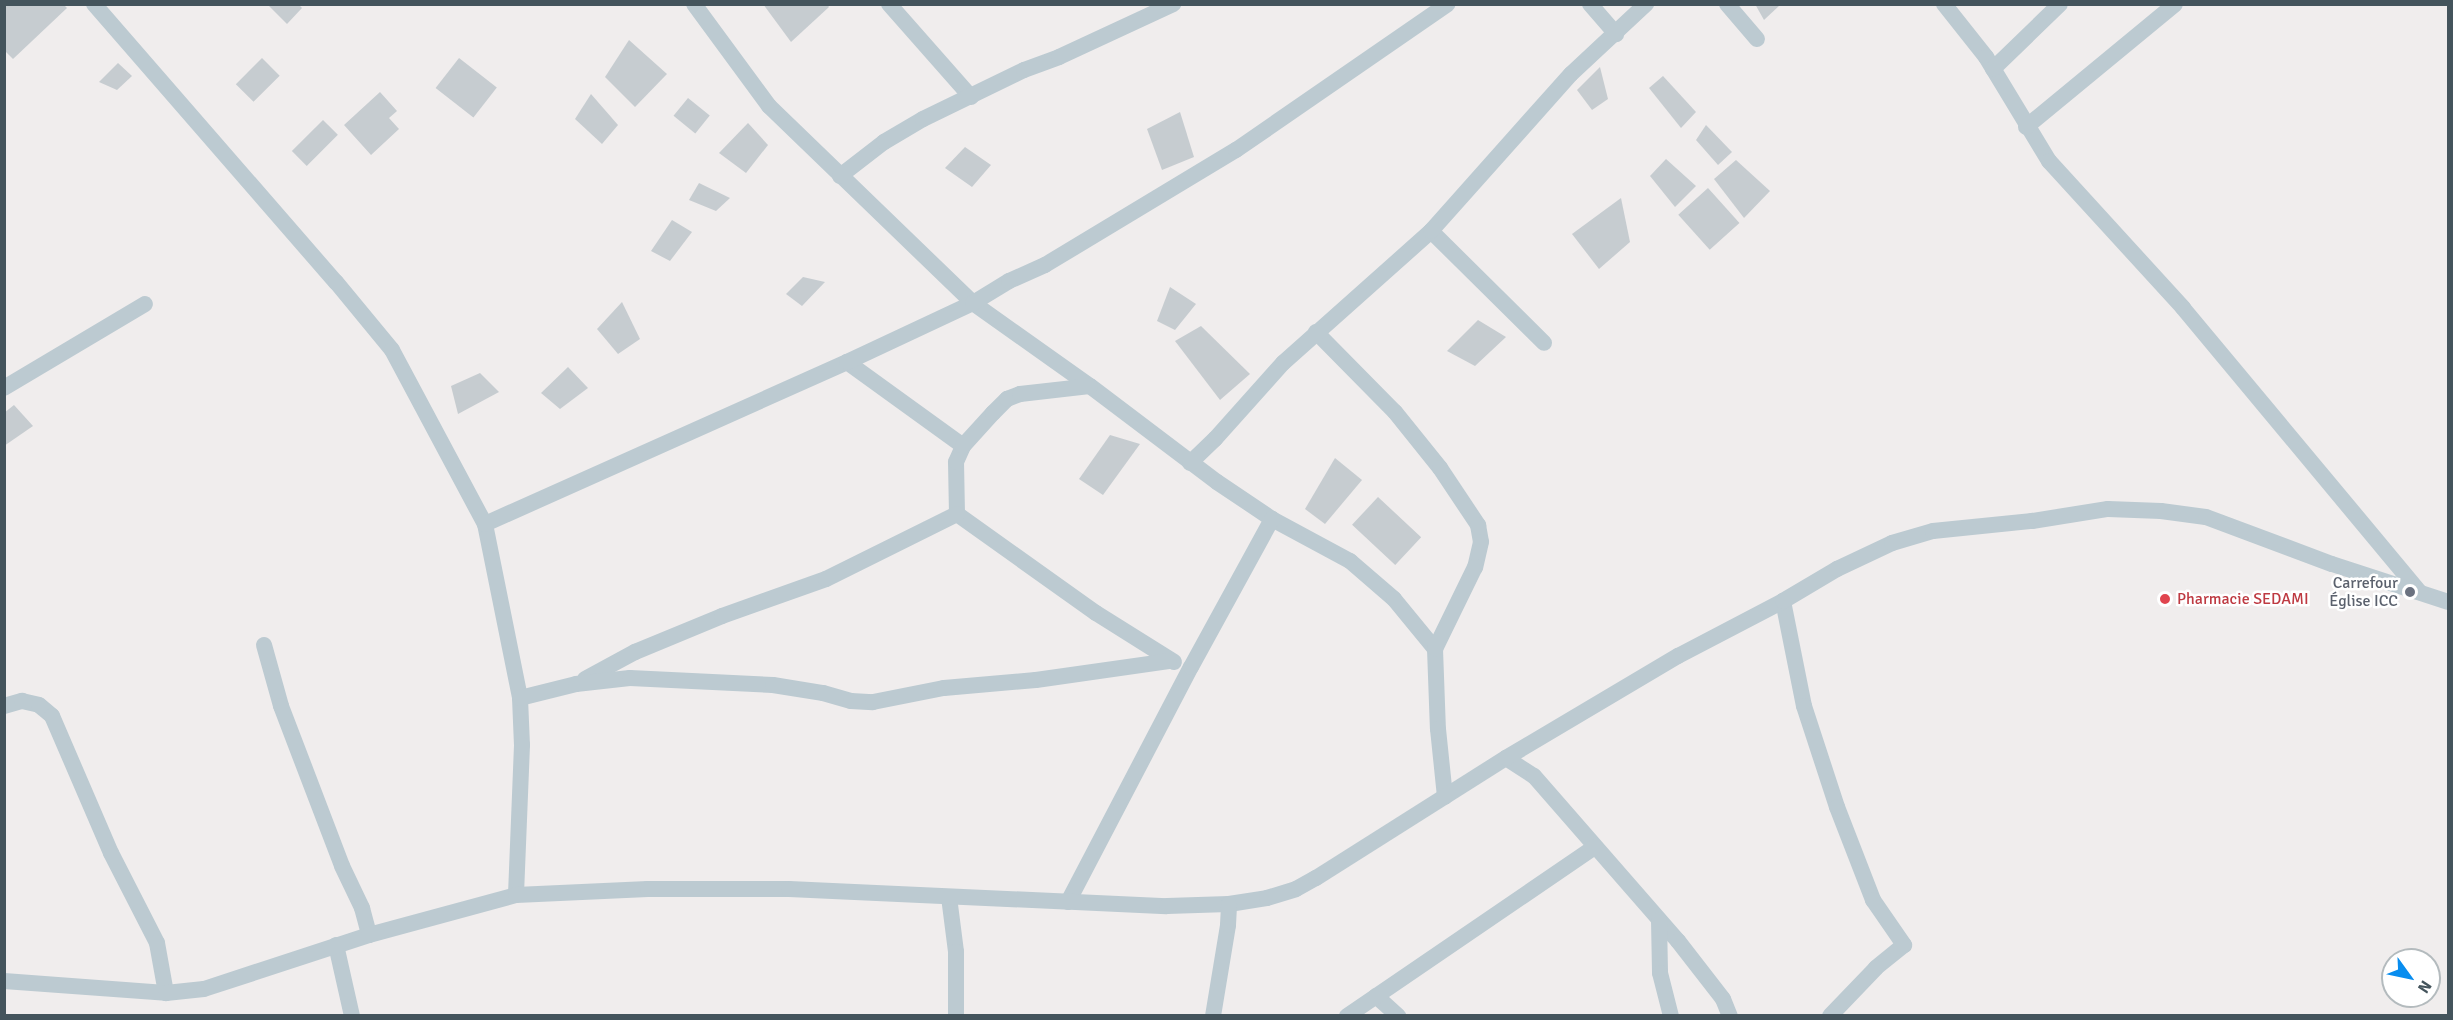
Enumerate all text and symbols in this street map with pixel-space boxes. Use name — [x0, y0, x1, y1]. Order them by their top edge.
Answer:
place label: Carrefour Église ICC — [2329, 573, 2398, 611]
marker: Carrefour Église ICC — [2403, 585, 2417, 599]
place label: Pharmacie SEDAMI — [2177, 589, 2309, 609]
marker: Pharmacie SEDAMI — [2158, 592, 2172, 606]
north arrow — [2381, 948, 2441, 1008]
text: N — [2413, 977, 2436, 997]

